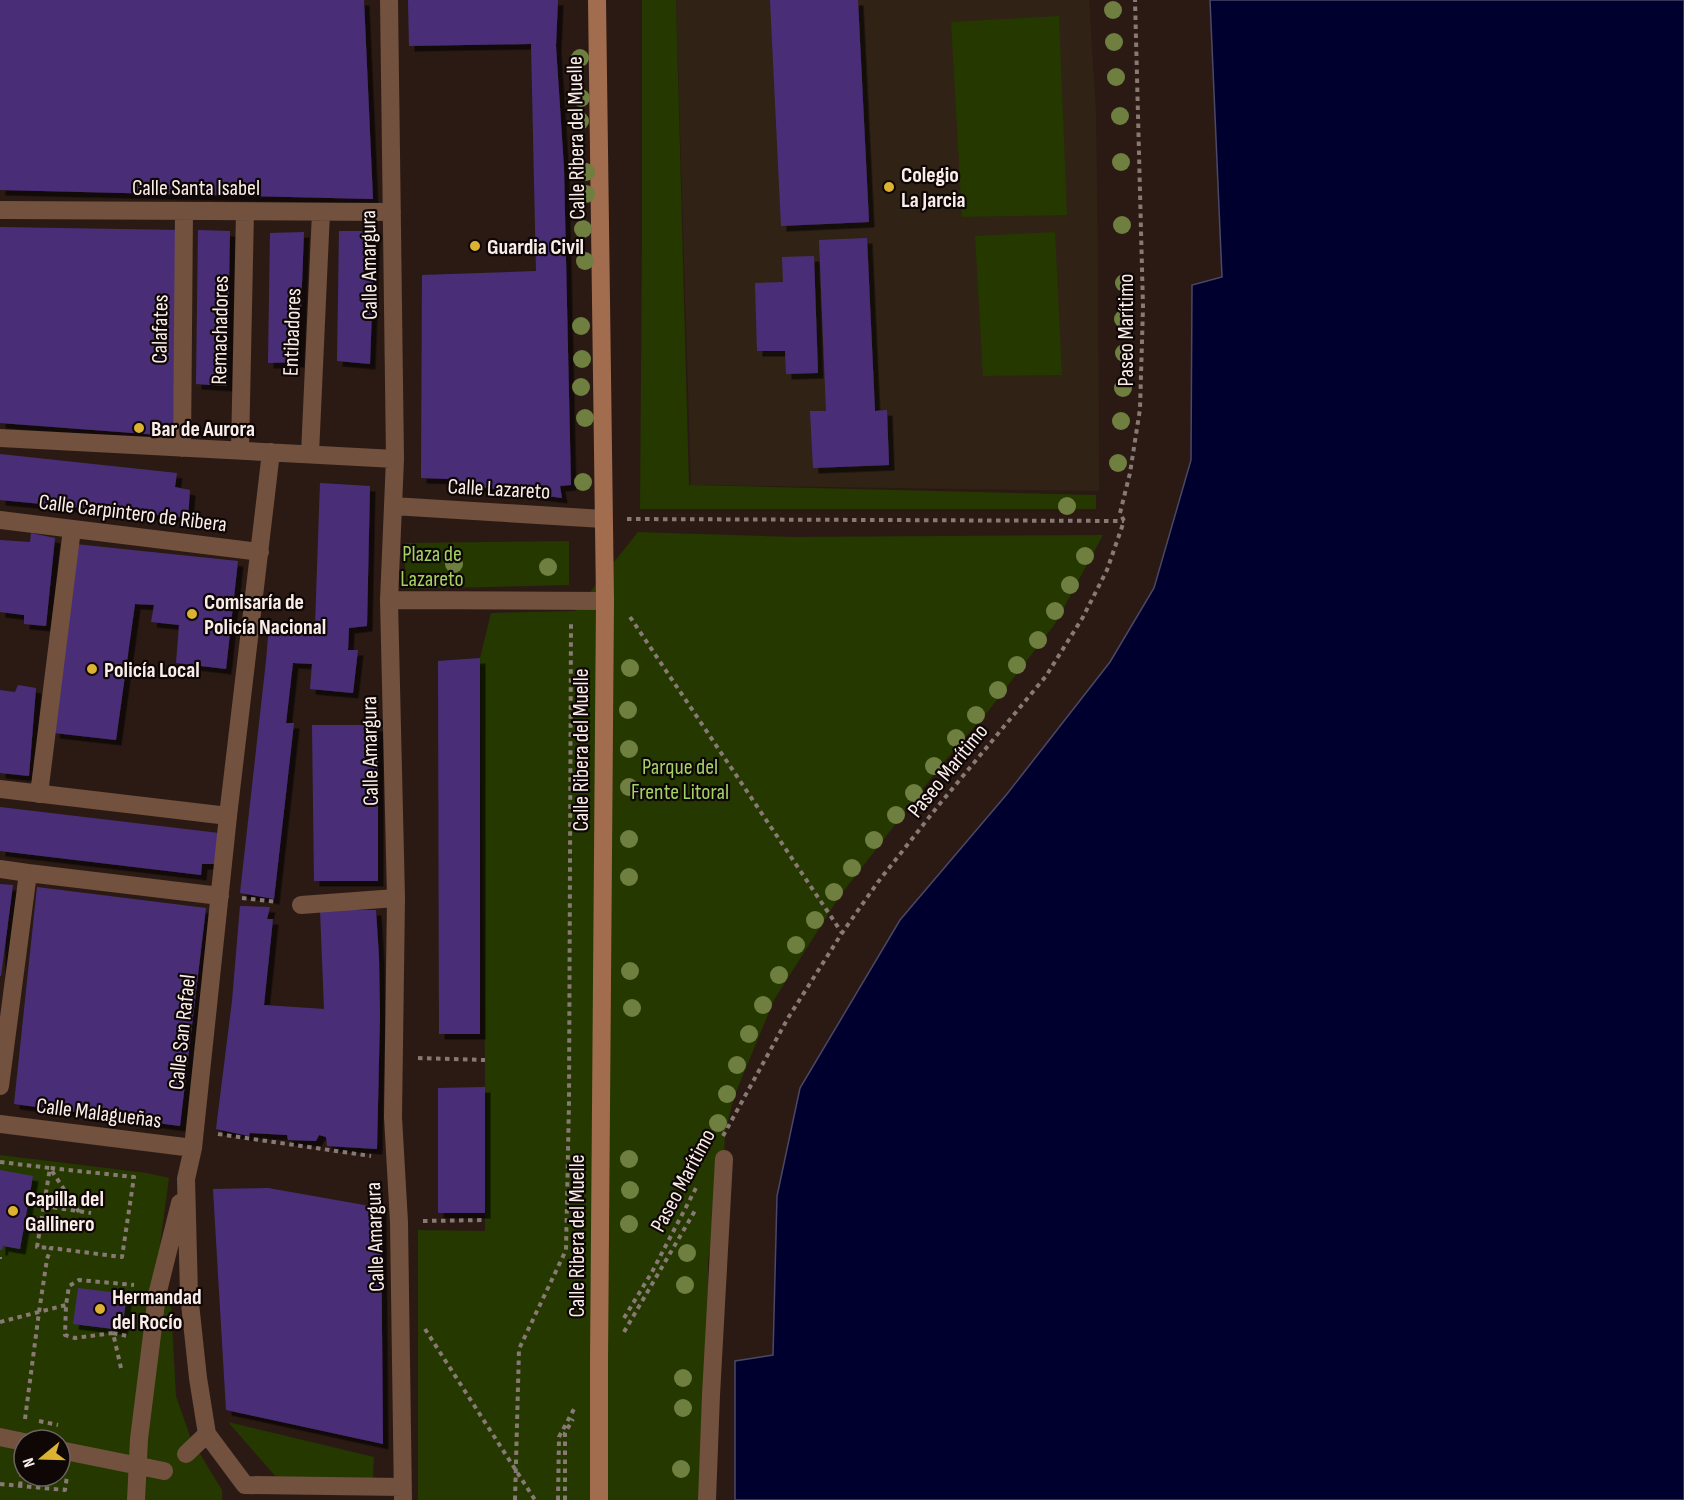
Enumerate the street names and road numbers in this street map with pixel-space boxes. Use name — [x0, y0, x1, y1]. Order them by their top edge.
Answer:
street label: Calle Ribera del Muelle — [562, 56, 591, 220]
street label: Calle Santa Isabel — [132, 175, 260, 202]
street label: Calle Amargura — [355, 210, 384, 320]
street label: Paseo Marítimo — [1113, 274, 1140, 386]
street label: Remachadores — [206, 275, 235, 385]
street label: Entibadores — [277, 287, 308, 377]
street label: Calafates — [146, 294, 175, 364]
street label: Calle Lazareto — [447, 473, 551, 506]
street label: Calle Carpintero de Ribera — [37, 489, 228, 538]
street label: Calle Ribera del Muelle — [568, 668, 595, 832]
street label: Calle Amargura — [356, 696, 385, 806]
street label: Paseo Marítimo — [902, 719, 994, 823]
street label: Calle San Rafael — [163, 973, 202, 1091]
street label: Calle Malagueñas — [35, 1092, 163, 1135]
street label: Paseo Marítimo — [645, 1125, 722, 1237]
street label: Calle Ribera del Muelle — [564, 1154, 591, 1318]
street label: Calle Amargura — [360, 1182, 391, 1292]

